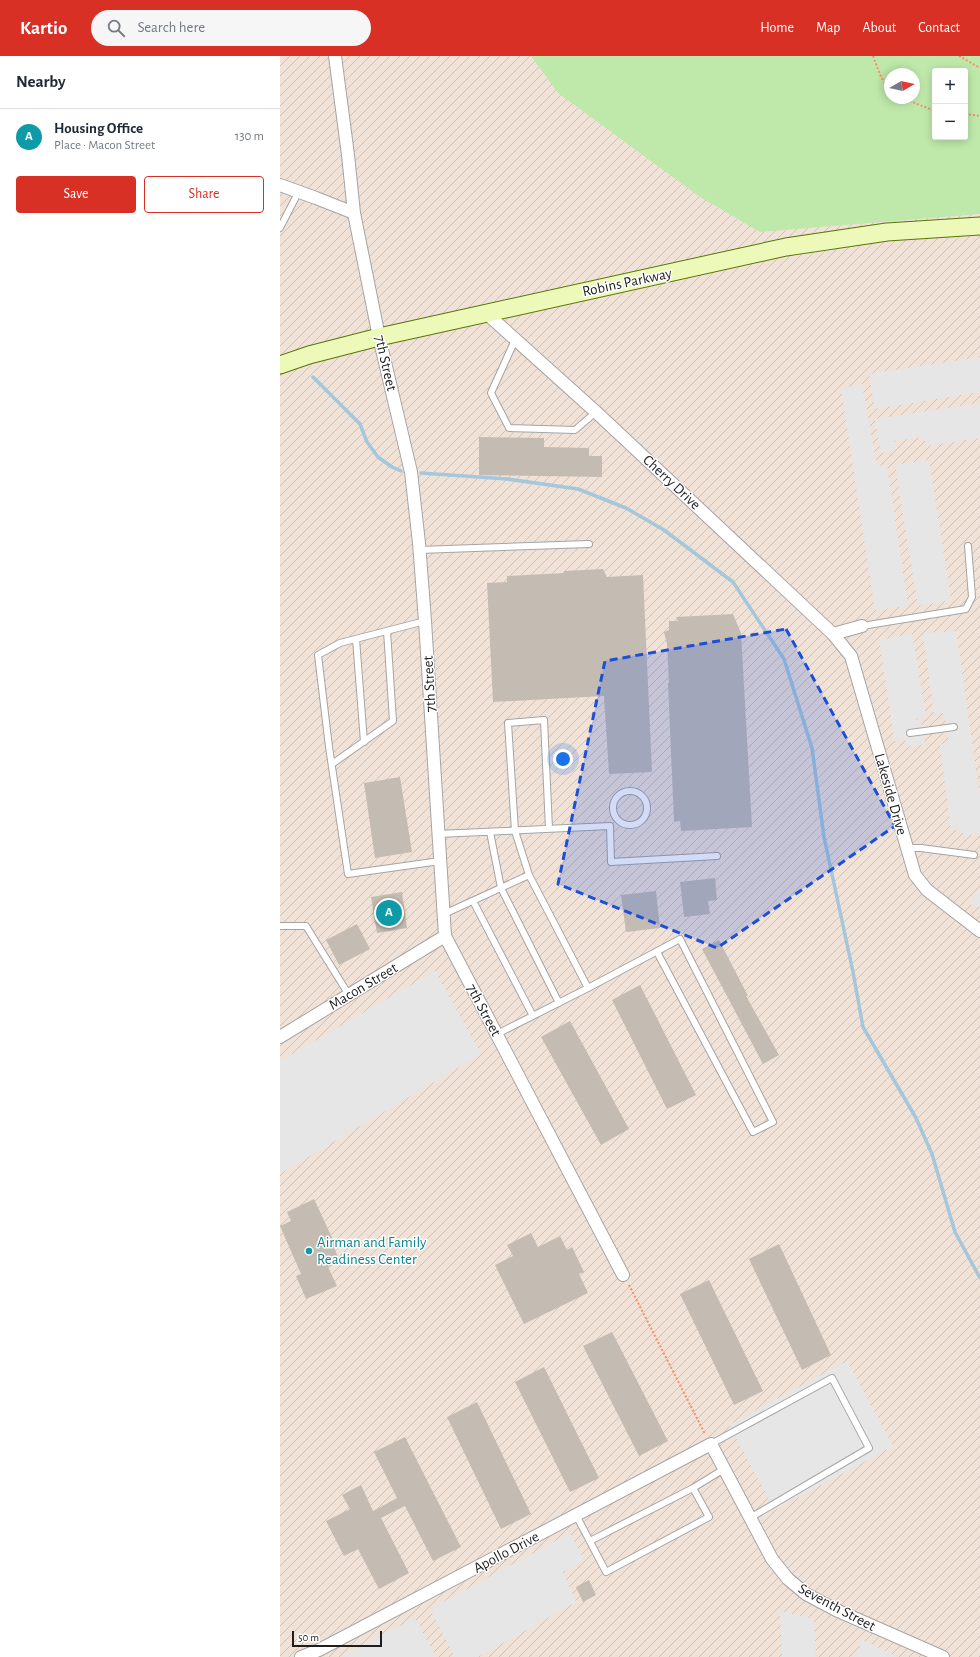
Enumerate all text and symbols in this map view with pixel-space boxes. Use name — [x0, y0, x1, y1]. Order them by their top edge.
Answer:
search box — [91, 10, 371, 46]
icon: search — [105, 17, 127, 39]
text: Kartio — [20, 19, 67, 38]
text: Search here — [137, 20, 205, 35]
text: Home — [760, 21, 794, 35]
text: Map — [816, 21, 840, 35]
text: About — [862, 21, 896, 35]
text: Contact — [918, 21, 960, 35]
north arrow — [884, 68, 920, 104]
map controls — [932, 68, 968, 140]
button: + — [932, 68, 968, 104]
text: Nearby — [16, 73, 66, 90]
button: − — [932, 104, 968, 140]
text: Housing Office — [54, 121, 143, 136]
text: A — [25, 130, 33, 143]
text: 130 m — [235, 130, 264, 143]
text: Place · Macon Street — [54, 139, 155, 152]
button: Save — [16, 176, 136, 213]
button: Share — [144, 176, 264, 213]
street label: Robins Parkway — [581, 266, 674, 299]
street label: 7th Street — [372, 334, 399, 393]
street label: Cherry Drive — [640, 452, 703, 513]
street label: 7th Street — [421, 655, 438, 713]
your location — [553, 749, 573, 769]
street label: Lakeside Drive — [872, 752, 909, 837]
pin: A — [376, 898, 402, 928]
street label: Macon Street — [326, 960, 400, 1013]
street label: 7th Street — [464, 982, 504, 1039]
place label: Airman and Family Readiness Center — [317, 1235, 427, 1267]
marker: Airman and Family Readiness Center — [304, 1246, 314, 1256]
street label: Apollo Drive — [471, 1529, 542, 1576]
street label: Seventh Street — [796, 1581, 878, 1634]
scale bar — [292, 1629, 382, 1648]
text: 50 m — [298, 1632, 319, 1643]

